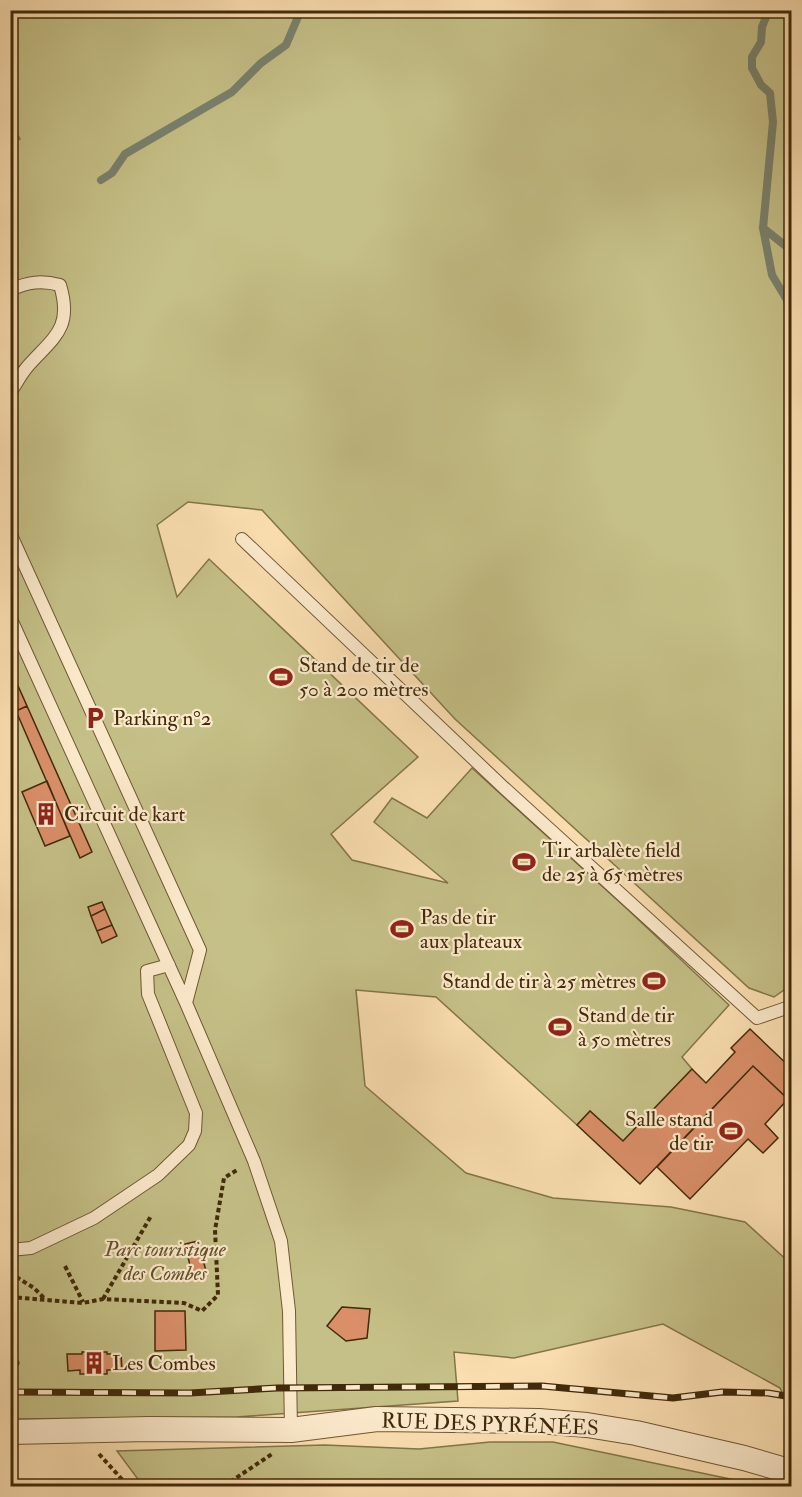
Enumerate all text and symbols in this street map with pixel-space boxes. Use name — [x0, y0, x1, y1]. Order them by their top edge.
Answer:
place label: Stand de tir de 50 à 200 mètres — [299, 652, 428, 703]
sports icon: Stand de tir de 50 à 200 mètres — [268, 664, 294, 690]
parking icon: Parking n°2 — [82, 705, 108, 731]
place label: Parking n°2 — [113, 705, 211, 732]
building icon: Circuit de kart — [33, 801, 59, 827]
place label: Circuit de kart — [64, 801, 185, 828]
place label: Tir arbalète field de 25 à 65 mètres — [542, 837, 683, 888]
sports icon: Tir arbalète field de 25 à 65 mètres — [511, 849, 537, 875]
place label: Pas de tir aux plateaux — [420, 904, 523, 955]
sports icon: Pas de tir aux plateaux — [389, 916, 415, 942]
place label: Stand de tir à 25 mètres — [442, 968, 636, 995]
sports icon: Stand de tir à 25 mètres — [641, 968, 667, 994]
place label: Stand de tir à 50 mètres — [578, 1002, 675, 1053]
sports icon: Stand de tir à 50 mètres — [547, 1014, 573, 1040]
place label: Salle stand de tir — [625, 1106, 714, 1157]
sports icon: Salle stand de tir — [718, 1118, 744, 1144]
park label: Parc touristique des Combes — [103, 1236, 227, 1287]
building icon: Les Combes — [81, 1350, 107, 1376]
place label: Les Combes — [112, 1350, 216, 1377]
street label: RUE DES PYRÉNÉES — [381, 1407, 599, 1442]

